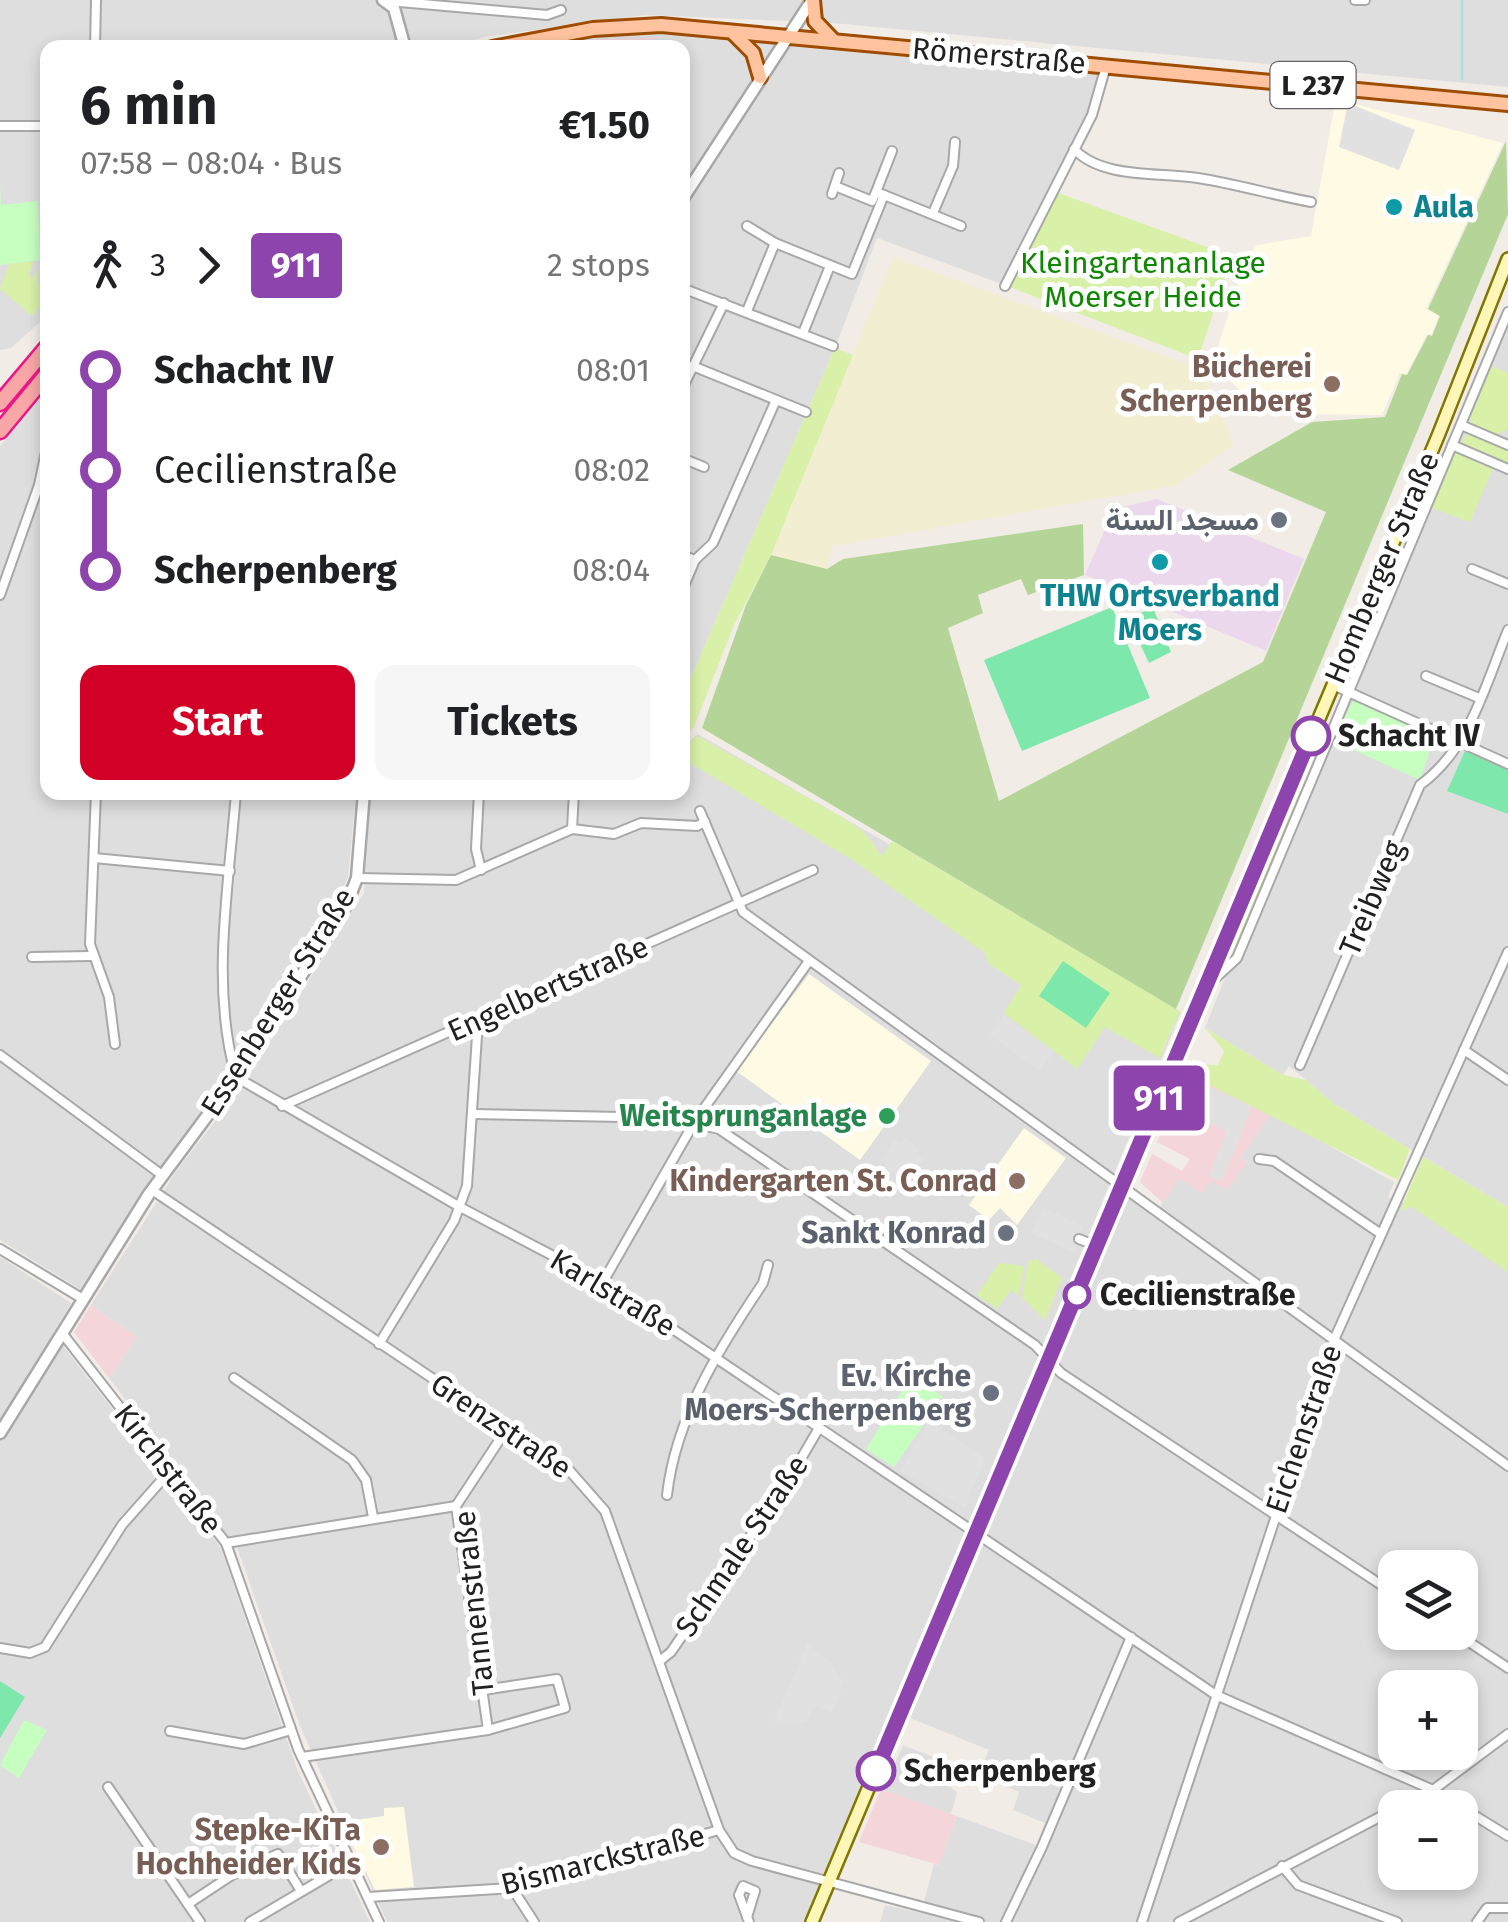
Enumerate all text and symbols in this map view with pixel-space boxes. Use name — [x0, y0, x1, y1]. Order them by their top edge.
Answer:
street label: Römerstraße — [911, 30, 1087, 82]
road number: L 237 — [1270, 62, 1356, 108]
text: 6 min — [80, 73, 218, 139]
text: €1.50 — [559, 102, 650, 148]
text: 07:58 – 08:04 · Bus — [80, 144, 342, 182]
place label: Aula — [1413, 189, 1474, 225]
marker: Aula — [1383, 196, 1405, 218]
icon: walk — [80, 238, 135, 293]
icon: forward — [181, 238, 236, 293]
text: 911 — [271, 244, 322, 286]
park label: Kleingartenanlage Moerser Heide — [1020, 245, 1266, 315]
text: 3 — [150, 246, 166, 284]
text: 2 stops — [547, 246, 650, 284]
text: Schacht IV — [154, 347, 333, 393]
place label: Bücherei Scherpenberg — [1120, 349, 1312, 419]
text: 08:01 — [576, 351, 650, 389]
marker: Bücherei Scherpenberg — [1321, 373, 1343, 395]
text: Cecilienstraße — [154, 447, 398, 493]
street label: Homberger Straße — [1317, 447, 1447, 689]
text: 08:02 — [574, 451, 650, 489]
place label: مسجد السنة — [1105, 502, 1259, 538]
marker: مسجد السنة — [1268, 509, 1290, 531]
text: Scherpenberg — [154, 547, 397, 593]
text: 08:04 — [572, 551, 650, 589]
marker: THW Ortsverband Moers — [1149, 551, 1171, 573]
place label: THW Ortsverband Moers — [1040, 578, 1280, 648]
button: Start — [80, 665, 355, 780]
button: Tickets — [375, 665, 650, 780]
marker: Schacht IV — [1292, 717, 1330, 755]
place label: Schacht IV — [1338, 718, 1480, 754]
street label: Treibweg — [1332, 835, 1412, 961]
street label: Essenberger Straße — [193, 881, 363, 1123]
street label: Engelbertstraße — [442, 929, 654, 1049]
line badge: 911 — [1102, 1066, 1216, 1130]
text: 911 — [1134, 1077, 1184, 1119]
place label: Weitsprunganlage — [619, 1098, 867, 1134]
marker: Weitsprunganlage — [876, 1105, 898, 1127]
place label: Kindergarten St. Conrad — [669, 1163, 997, 1199]
marker: Kindergarten St. Conrad — [1006, 1170, 1028, 1192]
place label: Sankt Konrad — [801, 1215, 986, 1251]
marker: Sankt Konrad — [995, 1222, 1017, 1244]
street label: Karlstraße — [544, 1242, 682, 1344]
place label: Cecilienstraße — [1100, 1277, 1296, 1313]
marker: Cecilienstraße — [1064, 1282, 1090, 1308]
street label: Eichenstraße — [1258, 1340, 1350, 1518]
place label: Ev. Kirche Moers-Scherpenberg — [685, 1358, 971, 1428]
street label: Grenzstraße — [424, 1366, 578, 1486]
marker: Ev. Kirche Moers-Scherpenberg — [980, 1382, 1002, 1404]
street label: Kirchstraße — [106, 1397, 230, 1541]
street label: Schmale Straße — [668, 1448, 816, 1644]
street label: Tannenstraße — [446, 1509, 502, 1697]
map controls — [1378, 1550, 1478, 1890]
button: layers — [1378, 1550, 1478, 1650]
button: + — [1378, 1670, 1478, 1770]
marker: Scherpenberg — [857, 1752, 895, 1790]
place label: Scherpenberg — [904, 1753, 1096, 1789]
button: − — [1378, 1790, 1478, 1890]
place label: Stepke-KiTa Hochheider Kids — [136, 1812, 361, 1882]
street label: Bismarckstraße — [497, 1817, 709, 1903]
marker: Stepke-KiTa Hochheider Kids — [370, 1836, 392, 1858]

